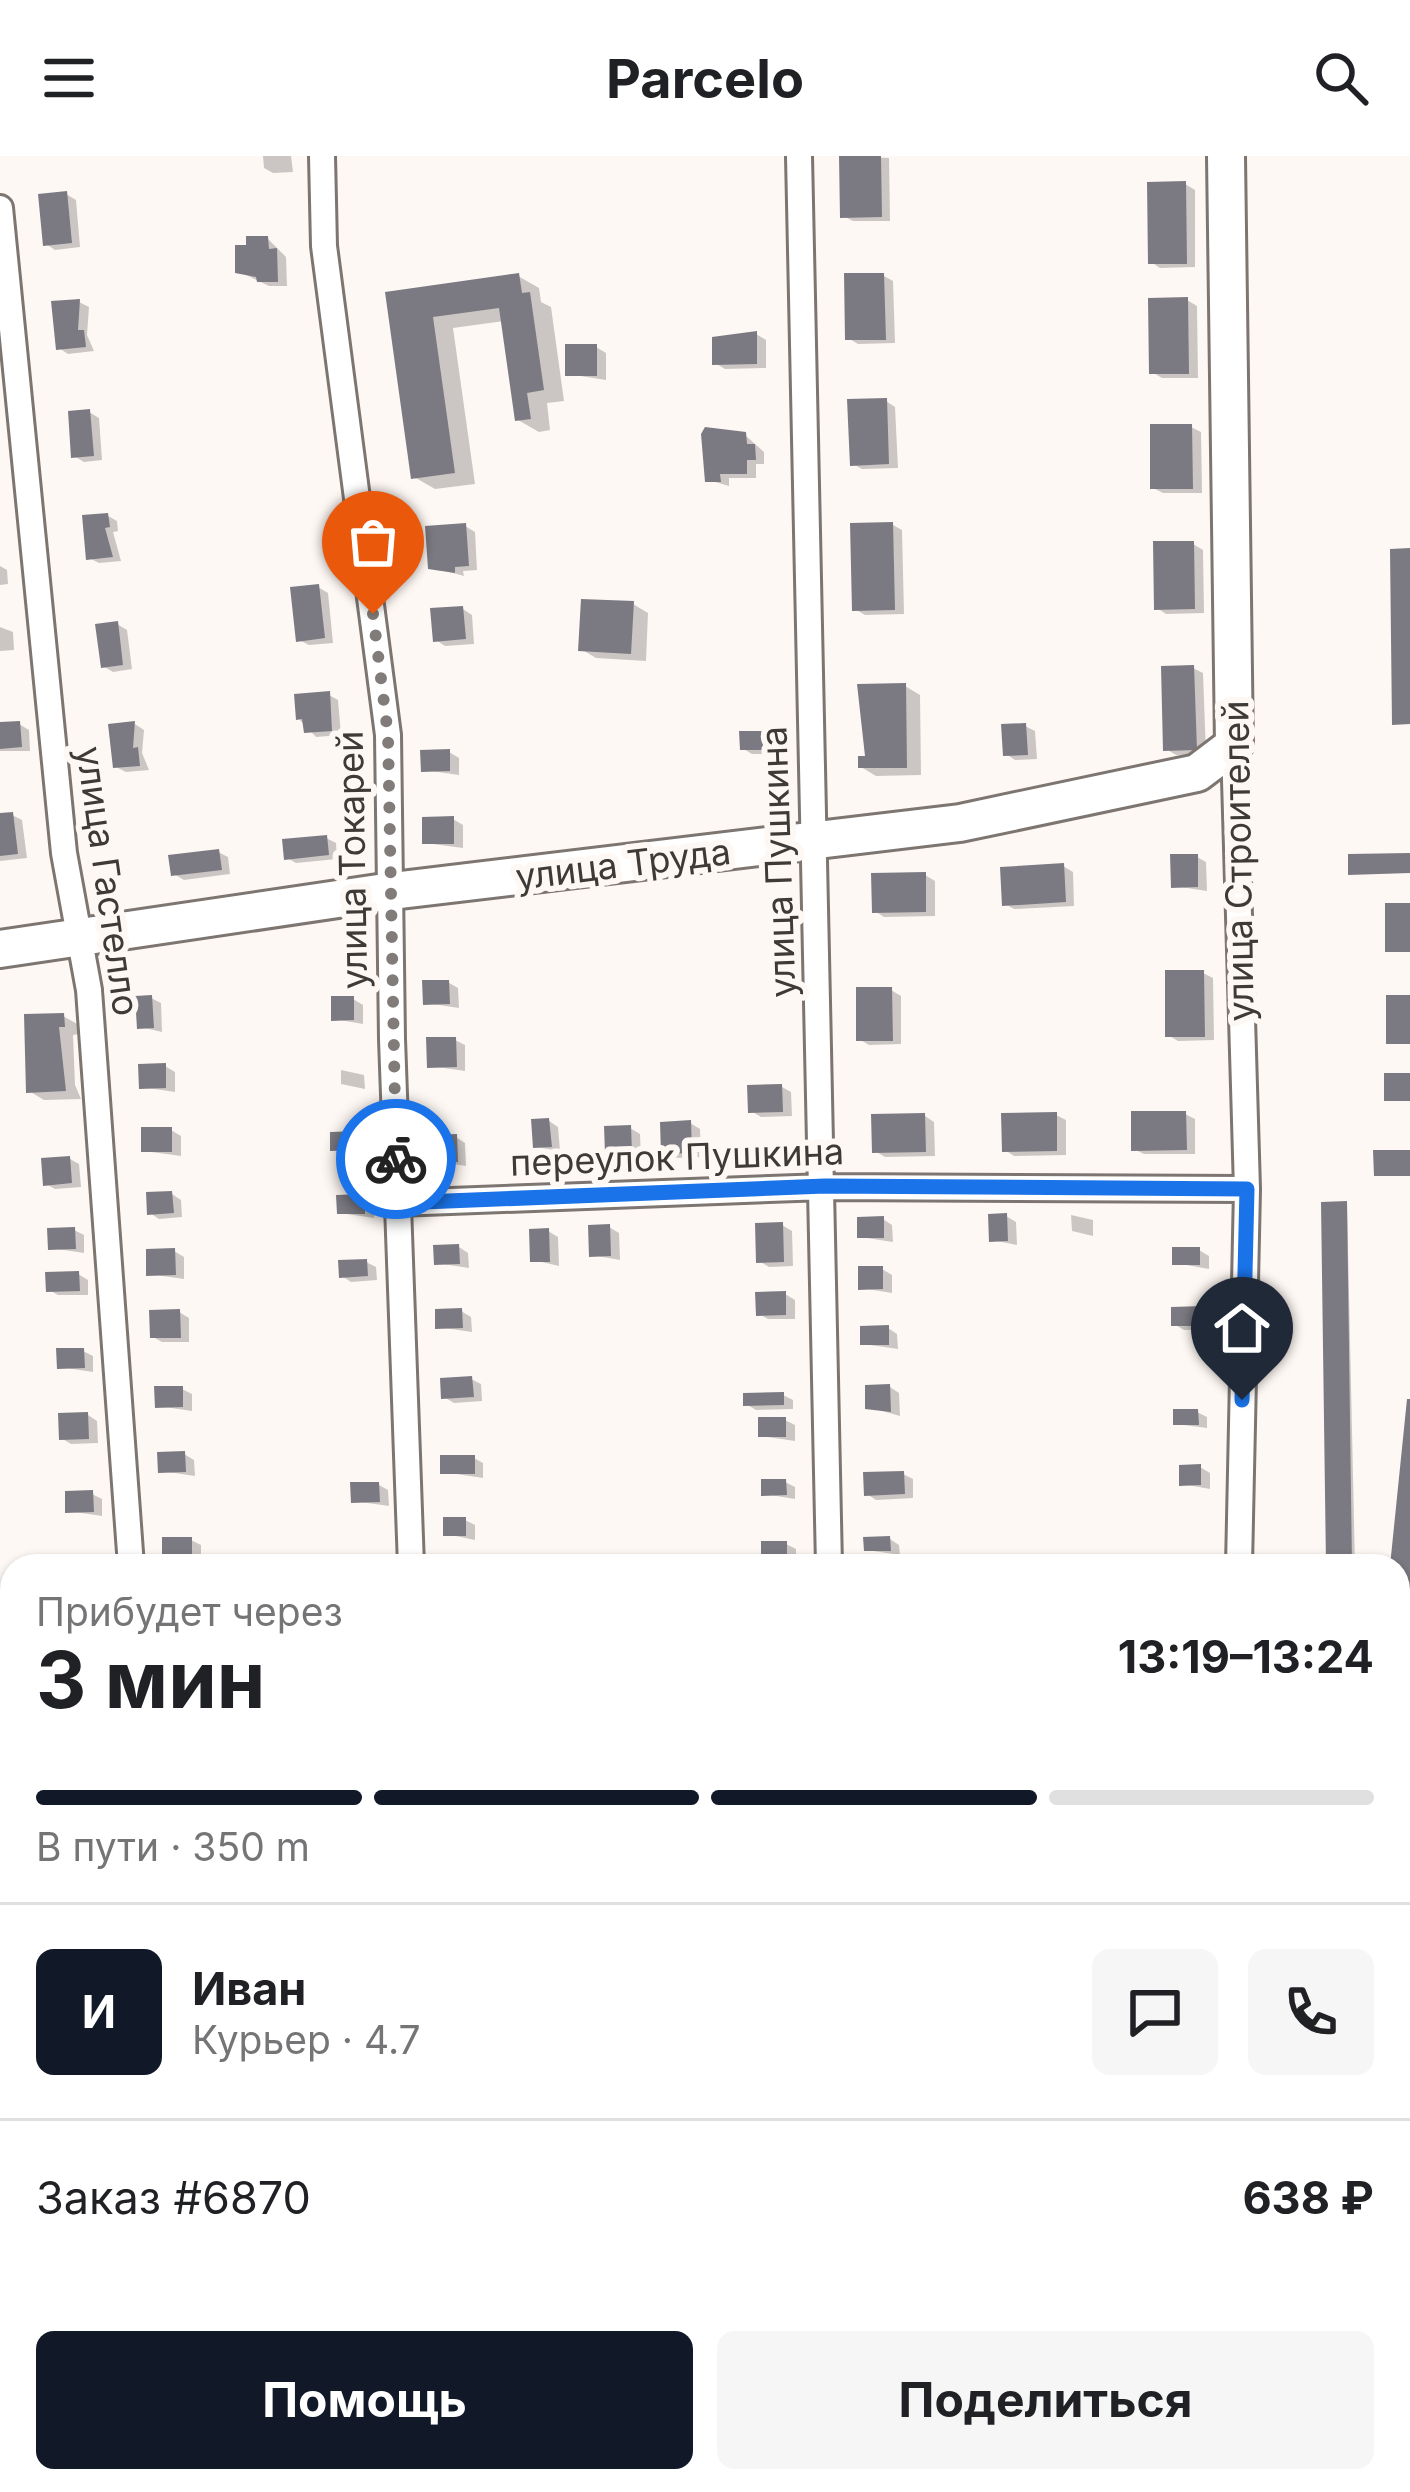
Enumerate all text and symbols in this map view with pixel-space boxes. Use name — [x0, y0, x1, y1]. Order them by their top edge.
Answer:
icon: menu — [36, 45, 102, 111]
icon: search — [1308, 45, 1374, 111]
text: Parcelo — [606, 46, 804, 111]
pin — [322, 491, 424, 614]
icon: bag — [340, 509, 406, 575]
street label: улица Строителей — [1213, 700, 1263, 1022]
street label: улица Пушкина — [751, 726, 805, 998]
street label: улица Токарей — [328, 730, 376, 990]
street label: улица Гастелло — [67, 743, 149, 1019]
street label: улица Труда — [513, 829, 733, 899]
courier — [336, 1099, 456, 1219]
icon: bike — [363, 1126, 429, 1192]
street label: переулок Пушкина — [509, 1129, 845, 1185]
pin — [1191, 1277, 1293, 1400]
icon: home — [1209, 1295, 1275, 1361]
text: Прибудет через — [36, 1588, 343, 1635]
text: 13:19–13:24 — [1118, 1629, 1374, 1684]
text: 3 мин — [36, 1632, 265, 1727]
text: В пути · 350 m — [36, 1823, 310, 1870]
button: chat — [1092, 1949, 1218, 2075]
button: phone — [1248, 1949, 1374, 2075]
text: Иван — [192, 1961, 306, 2016]
text: И — [82, 1984, 116, 2039]
text: Курьер · 4.7 — [192, 2016, 421, 2063]
text: Заказ #6870 — [36, 2170, 311, 2225]
text: 638 ₽ — [1242, 2170, 1374, 2225]
button: Помощь — [36, 2331, 693, 2469]
button: Поделиться — [717, 2331, 1374, 2469]

